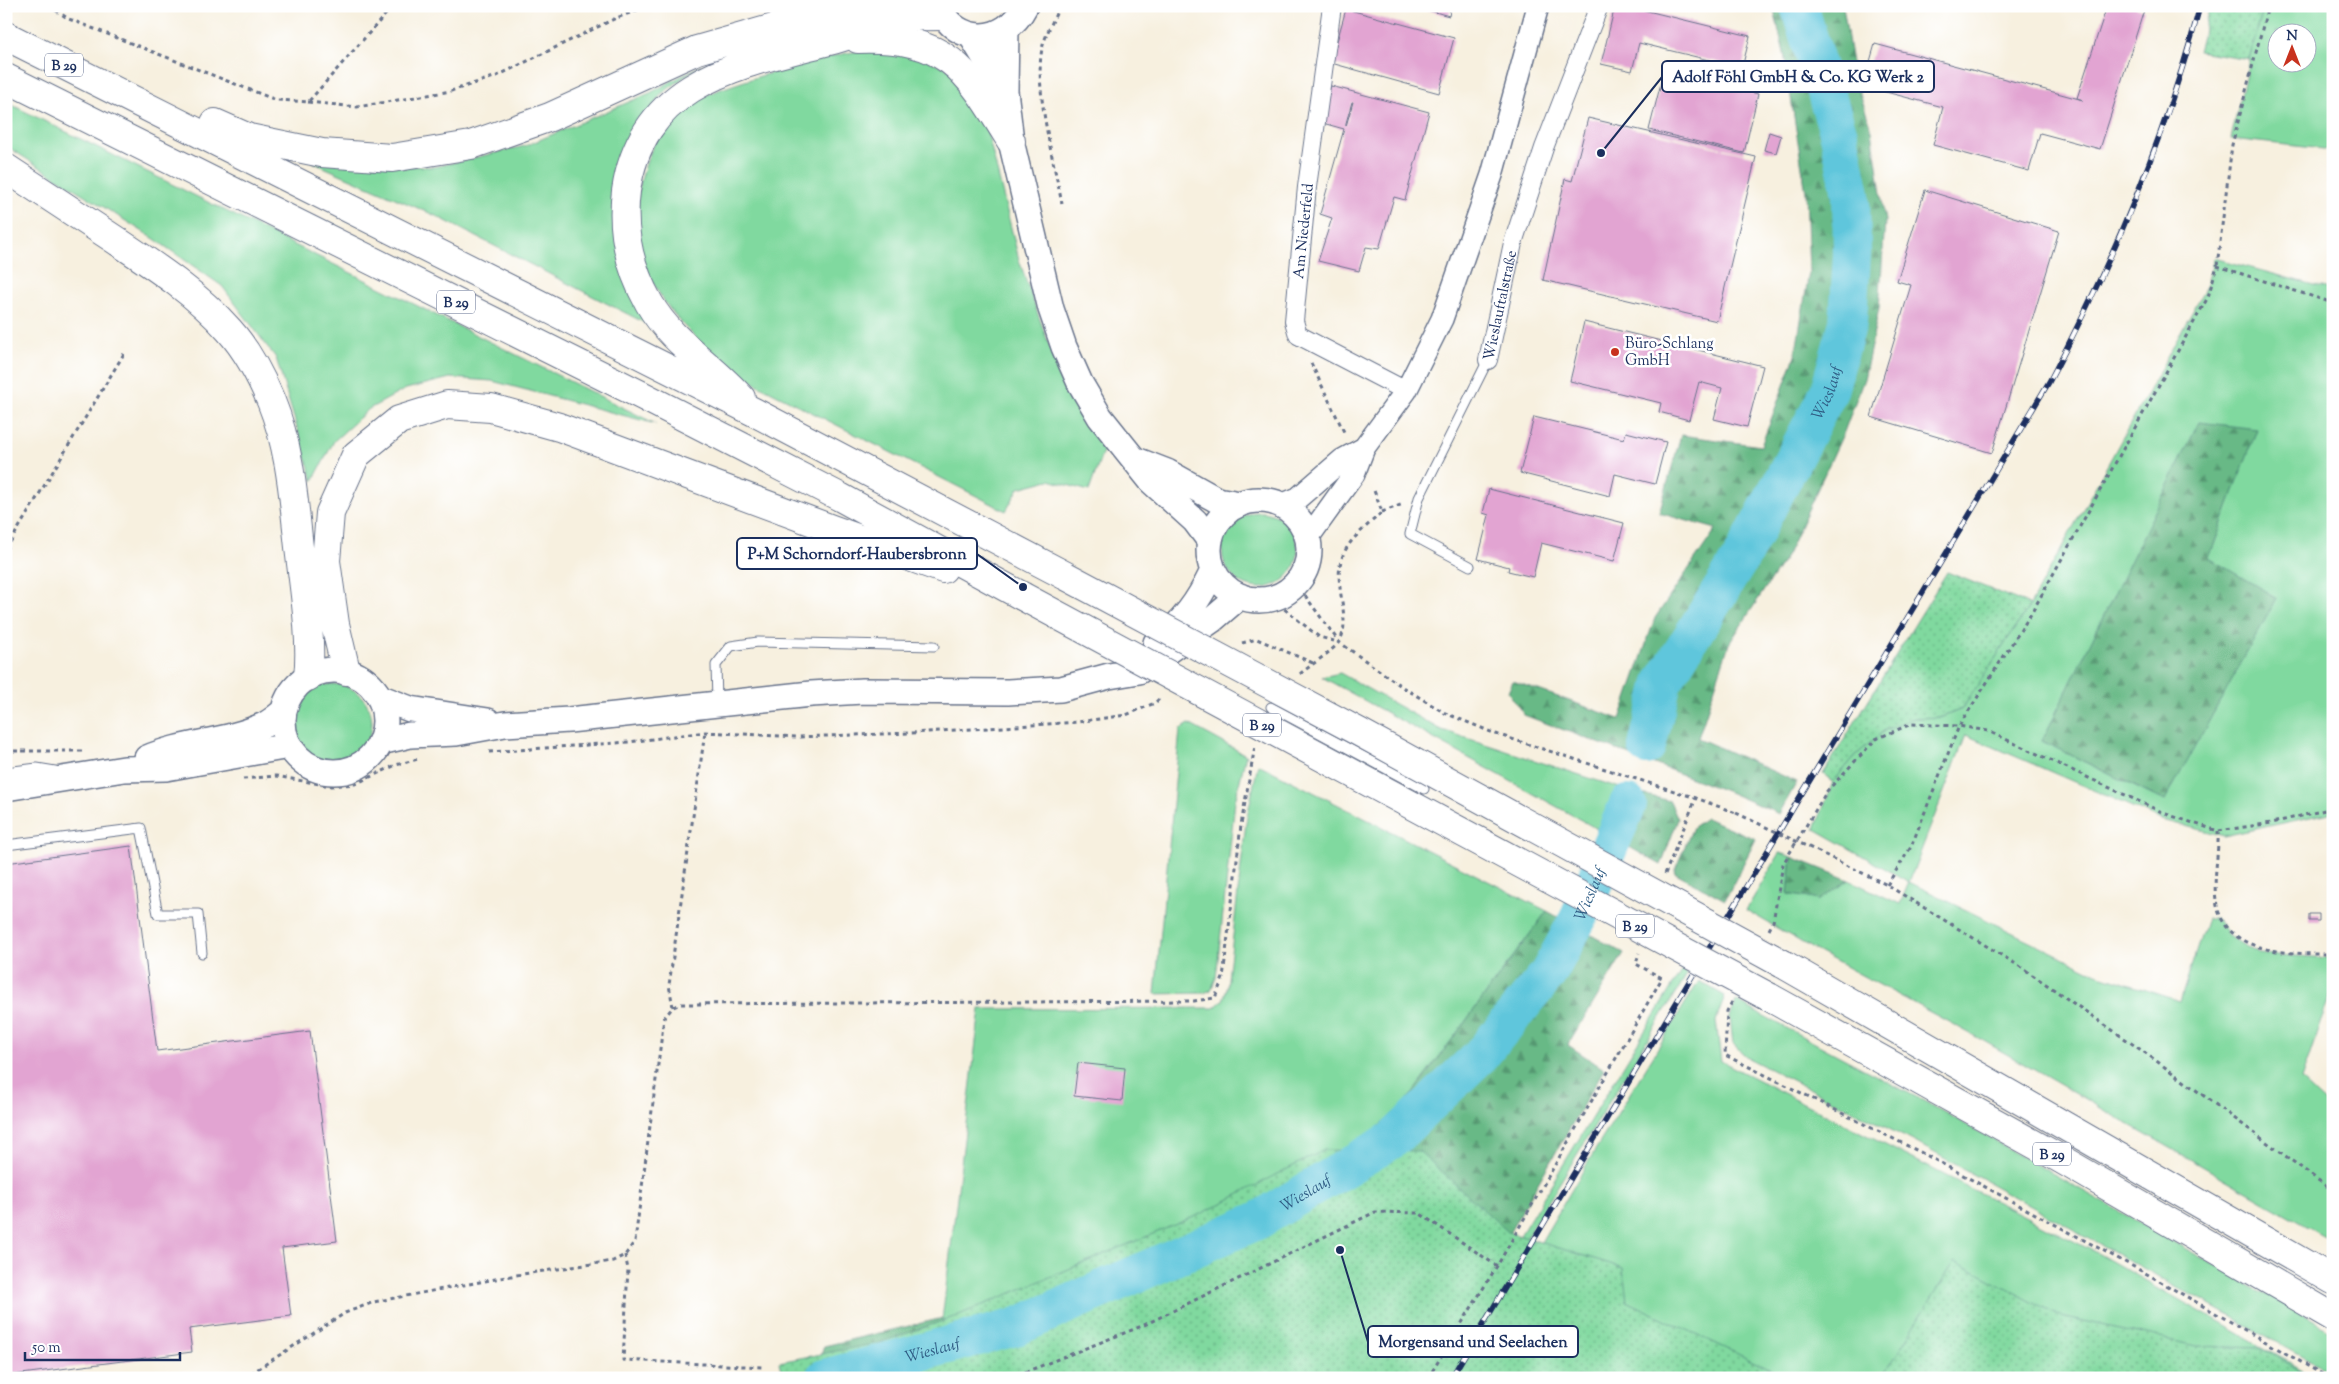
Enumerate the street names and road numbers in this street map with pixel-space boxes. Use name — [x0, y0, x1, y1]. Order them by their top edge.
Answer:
road number: B 29 — [45, 54, 83, 76]
street label: Am Niederfeld — [1289, 182, 1320, 280]
street label: Wieslauftalstraße — [1479, 248, 1523, 363]
road number: B 29 — [437, 290, 475, 314]
road number: B 29 — [1243, 714, 1281, 736]
road number: B 29 — [1616, 914, 1654, 938]
road number: B 29 — [2033, 1142, 2071, 1166]

